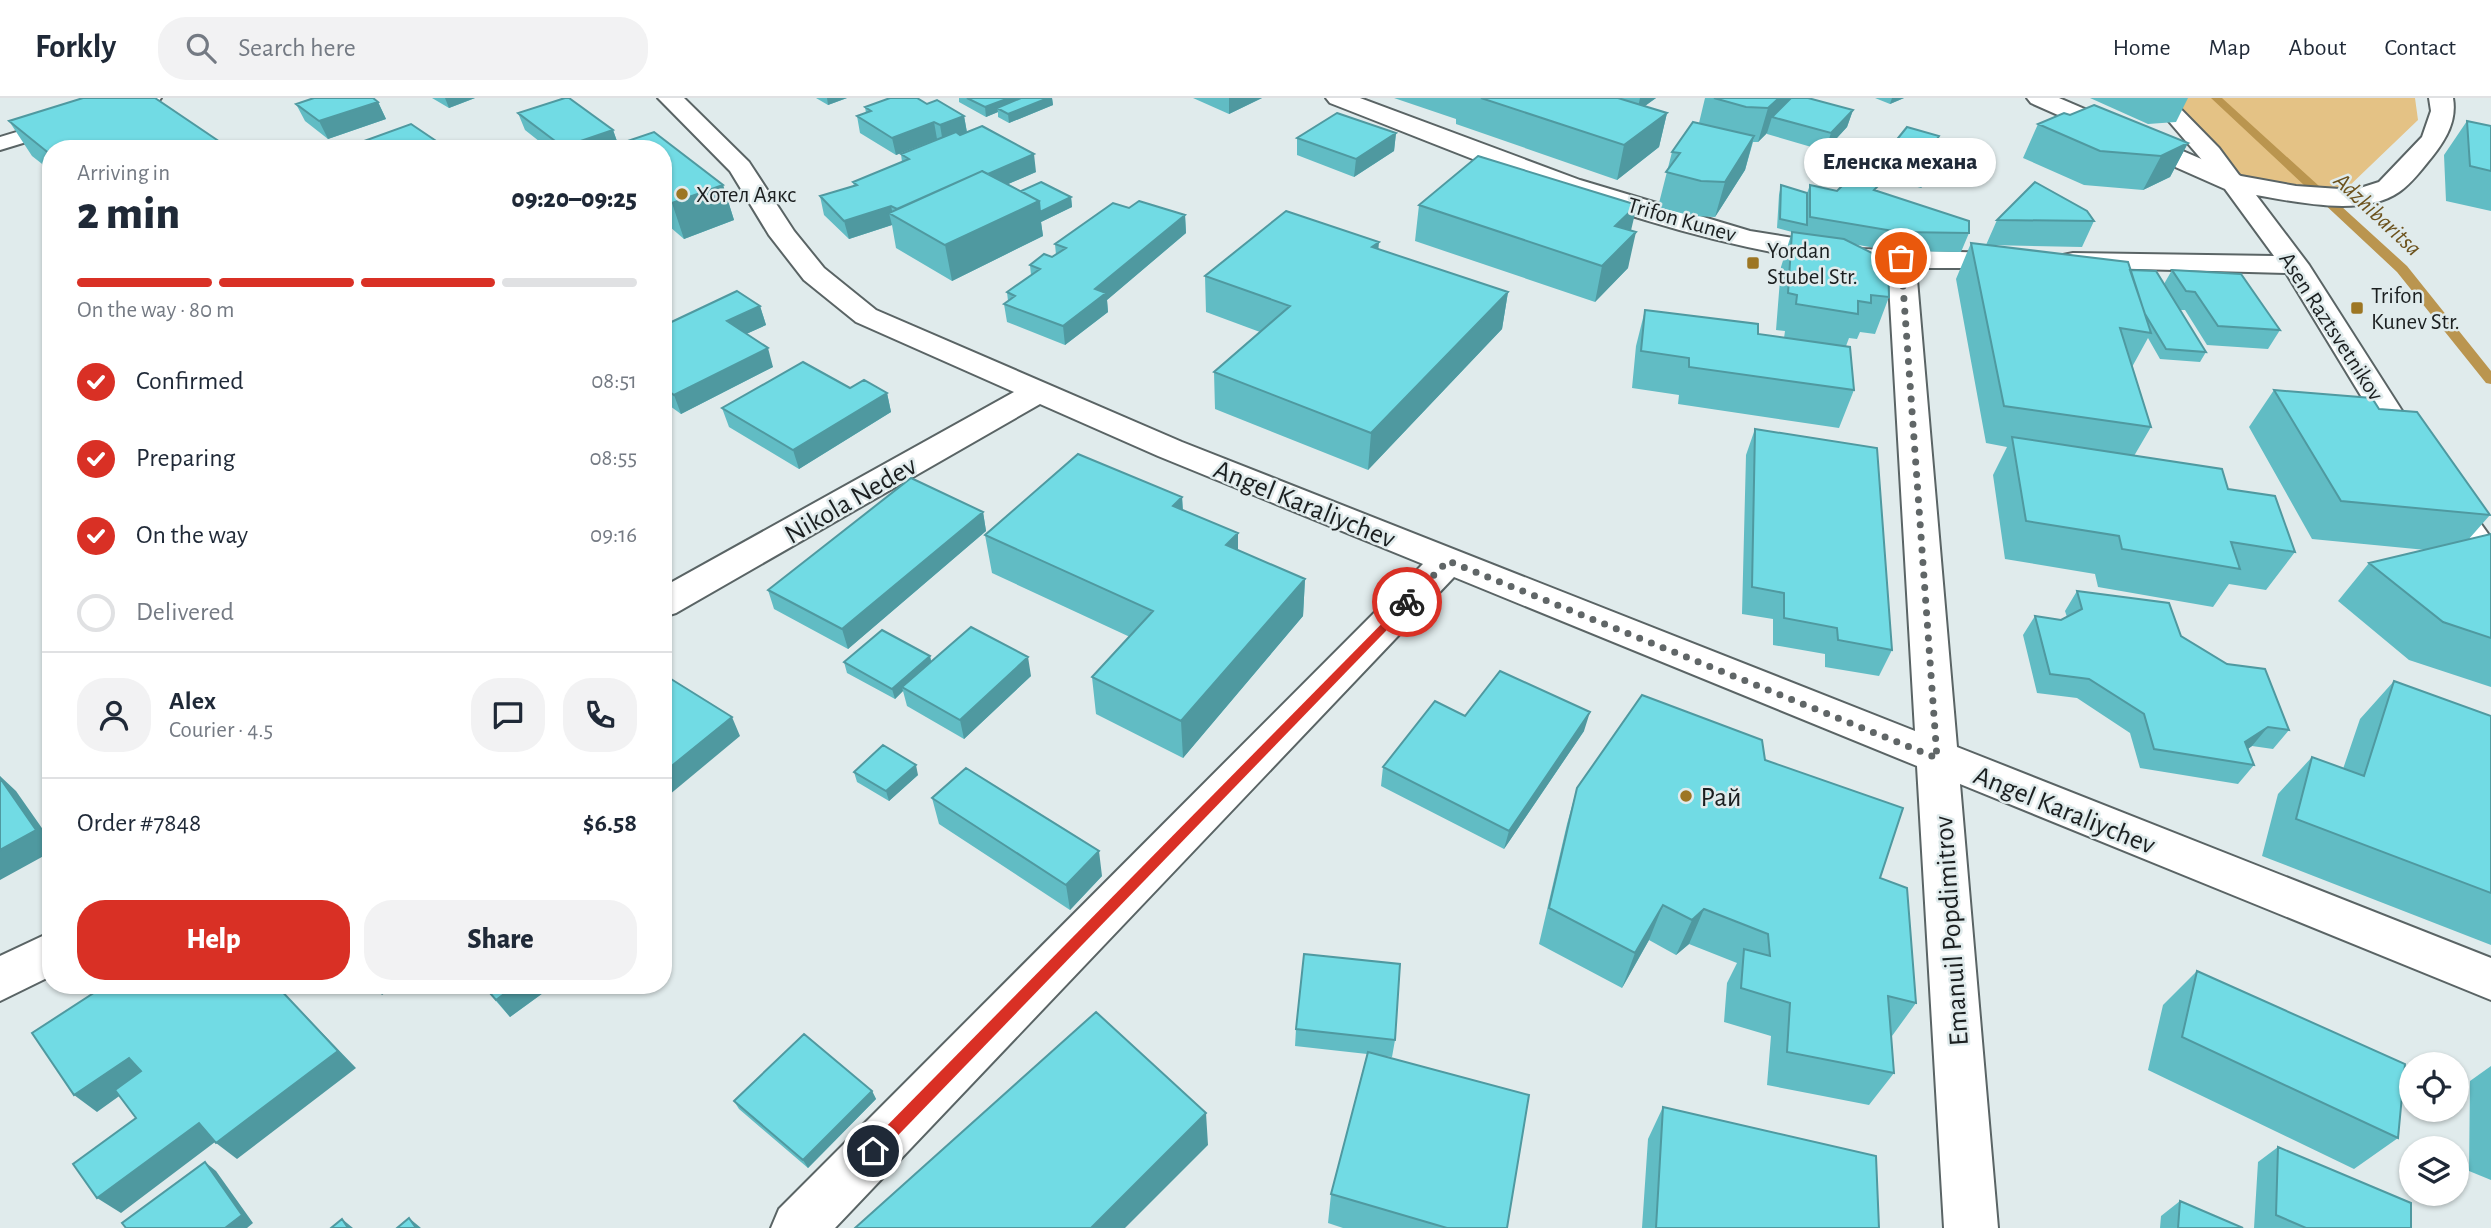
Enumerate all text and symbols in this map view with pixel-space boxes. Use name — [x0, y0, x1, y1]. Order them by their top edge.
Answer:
search box — [158, 17, 648, 80]
icon: search — [182, 29, 220, 67]
text: Forkly — [35, 31, 116, 64]
text: Search here — [238, 35, 356, 61]
text: Home — [2113, 36, 2171, 60]
text: Map — [2209, 36, 2251, 60]
text: About — [2289, 36, 2346, 60]
text: Contact — [2384, 36, 2456, 60]
callout: Еленска механа — [1805, 139, 1997, 188]
text: Еленска механа — [1823, 151, 1977, 174]
text: Arriving in — [77, 162, 170, 185]
water label: Adzhibaritsa — [2328, 168, 2426, 261]
place label: Хотел Аякс — [696, 184, 796, 207]
text: 09:20–09:25 — [511, 186, 637, 212]
marker: Хотел Аякс — [674, 186, 690, 202]
text: 2 min — [77, 191, 180, 237]
street label: Trifon Kunev — [1625, 194, 1739, 247]
pin — [1871, 228, 1931, 288]
icon: bag — [1882, 239, 1920, 277]
place label: Yordan Stubel Str. — [1767, 240, 1858, 289]
street label: Asen Raztsvetnikov — [2274, 248, 2387, 405]
marker: Yordan Stubel Str. — [1745, 255, 1761, 271]
place label: Trifon Kunev Str. — [2371, 285, 2460, 334]
text: On the way · 80 m — [77, 299, 234, 322]
marker: Trifon Kunev Str. — [2349, 300, 2365, 316]
icon: check — [77, 363, 115, 401]
text: Confirmed — [136, 368, 244, 394]
text: 08:51 — [591, 370, 637, 393]
icon: check — [77, 440, 115, 478]
text: Preparing — [136, 445, 235, 471]
text: 08:55 — [589, 447, 637, 470]
street label: Nikola Nedev — [780, 452, 922, 550]
street label: Angel Karaliychev — [1209, 456, 1399, 554]
icon: check — [77, 517, 115, 555]
text: On the way — [136, 522, 248, 548]
text: 09:16 — [590, 524, 637, 547]
courier — [1372, 567, 1442, 637]
icon: bike — [1388, 583, 1426, 621]
text: Delivered — [136, 599, 234, 625]
button: person — [77, 678, 151, 752]
button: chat — [471, 678, 545, 752]
button: phone — [563, 678, 637, 752]
text: Alex — [169, 688, 216, 714]
text: Courier · 4.5 — [169, 719, 273, 742]
street label: Angel Karaliychev — [1969, 762, 2159, 860]
place label: Рай — [1700, 784, 1742, 812]
marker: Рай — [1678, 788, 1694, 804]
text: Order #7848 — [77, 810, 201, 836]
text: $6.58 — [583, 810, 637, 836]
street label: Emanuil Popdimitrov — [1930, 815, 1974, 1047]
button: Help — [77, 900, 350, 980]
button: Share — [364, 900, 637, 980]
map controls — [2399, 1052, 2469, 1206]
button: locate — [2399, 1052, 2469, 1122]
pin — [843, 1121, 903, 1181]
icon: home — [854, 1132, 892, 1170]
button: layers — [2399, 1136, 2469, 1206]

